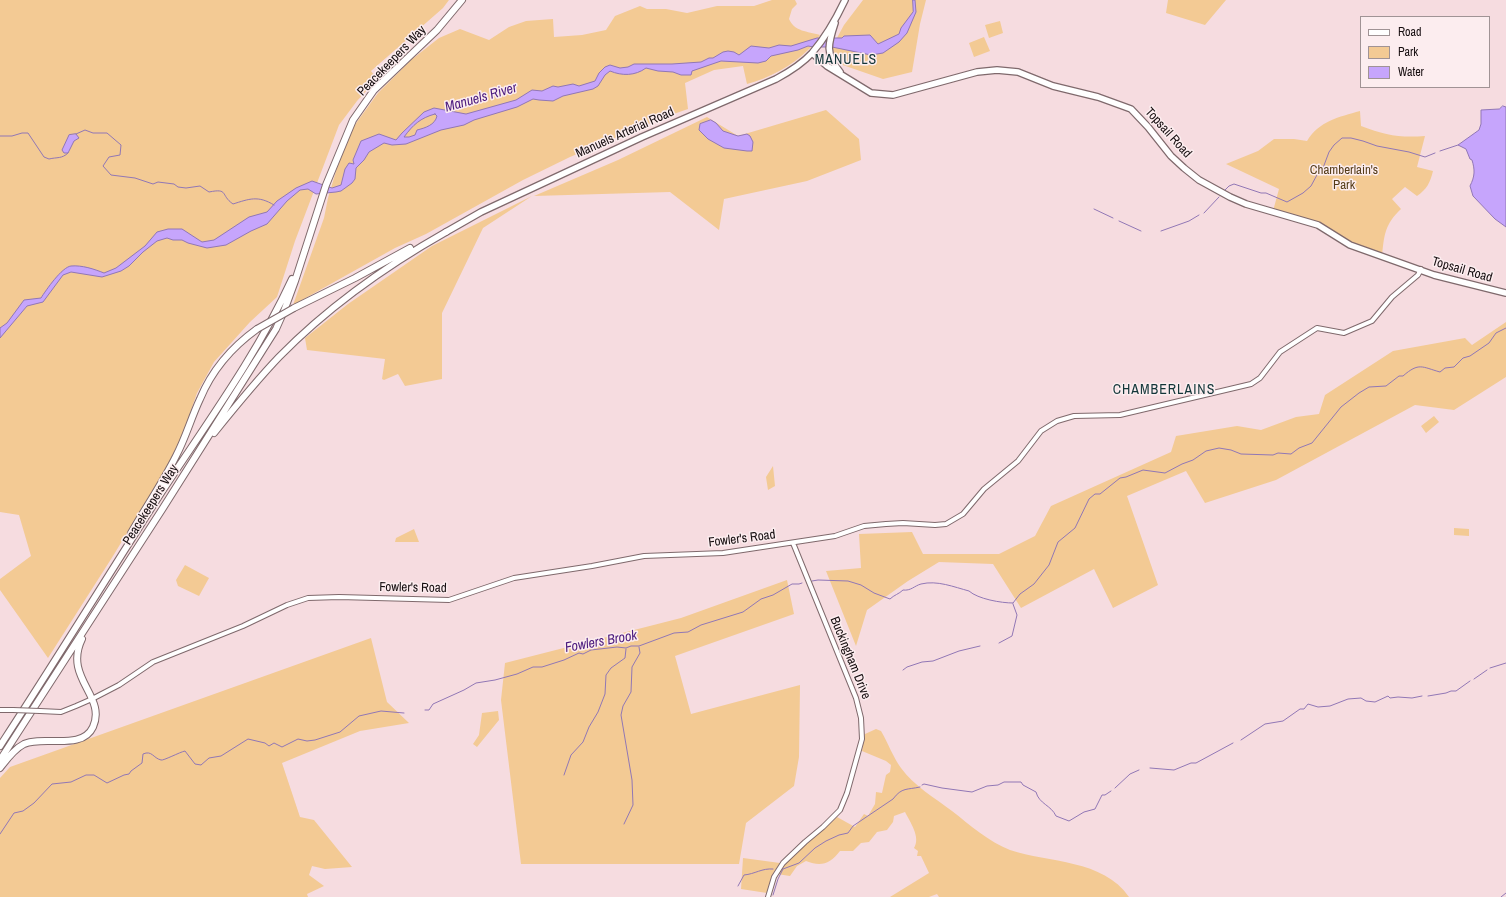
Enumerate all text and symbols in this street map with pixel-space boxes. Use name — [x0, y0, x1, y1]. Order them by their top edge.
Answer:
legend — [1360, 16, 1490, 88]
street label: Peacekeepers Way — [354, 22, 430, 100]
text: Road — [1398, 24, 1422, 40]
text: Park — [1398, 44, 1418, 60]
district label: MANUELS — [815, 52, 877, 68]
text: Water — [1398, 64, 1424, 80]
water label: Manuels River — [443, 80, 519, 116]
street label: Manuels Arterial Road — [573, 104, 677, 162]
street label: Topsail Road — [1141, 105, 1195, 161]
park label: Chamberlain's Park — [1310, 163, 1378, 194]
street label: Topsail Road — [1430, 254, 1494, 286]
district label: CHAMBERLAINS — [1113, 382, 1215, 398]
street label: Peacekeepers Way — [120, 462, 182, 548]
street label: Fowler's Road — [708, 527, 776, 551]
street label: Fowler's Road — [379, 580, 447, 596]
street label: Buckingham Drive — [826, 614, 874, 702]
water label: Fowlers Brook — [564, 627, 638, 657]

